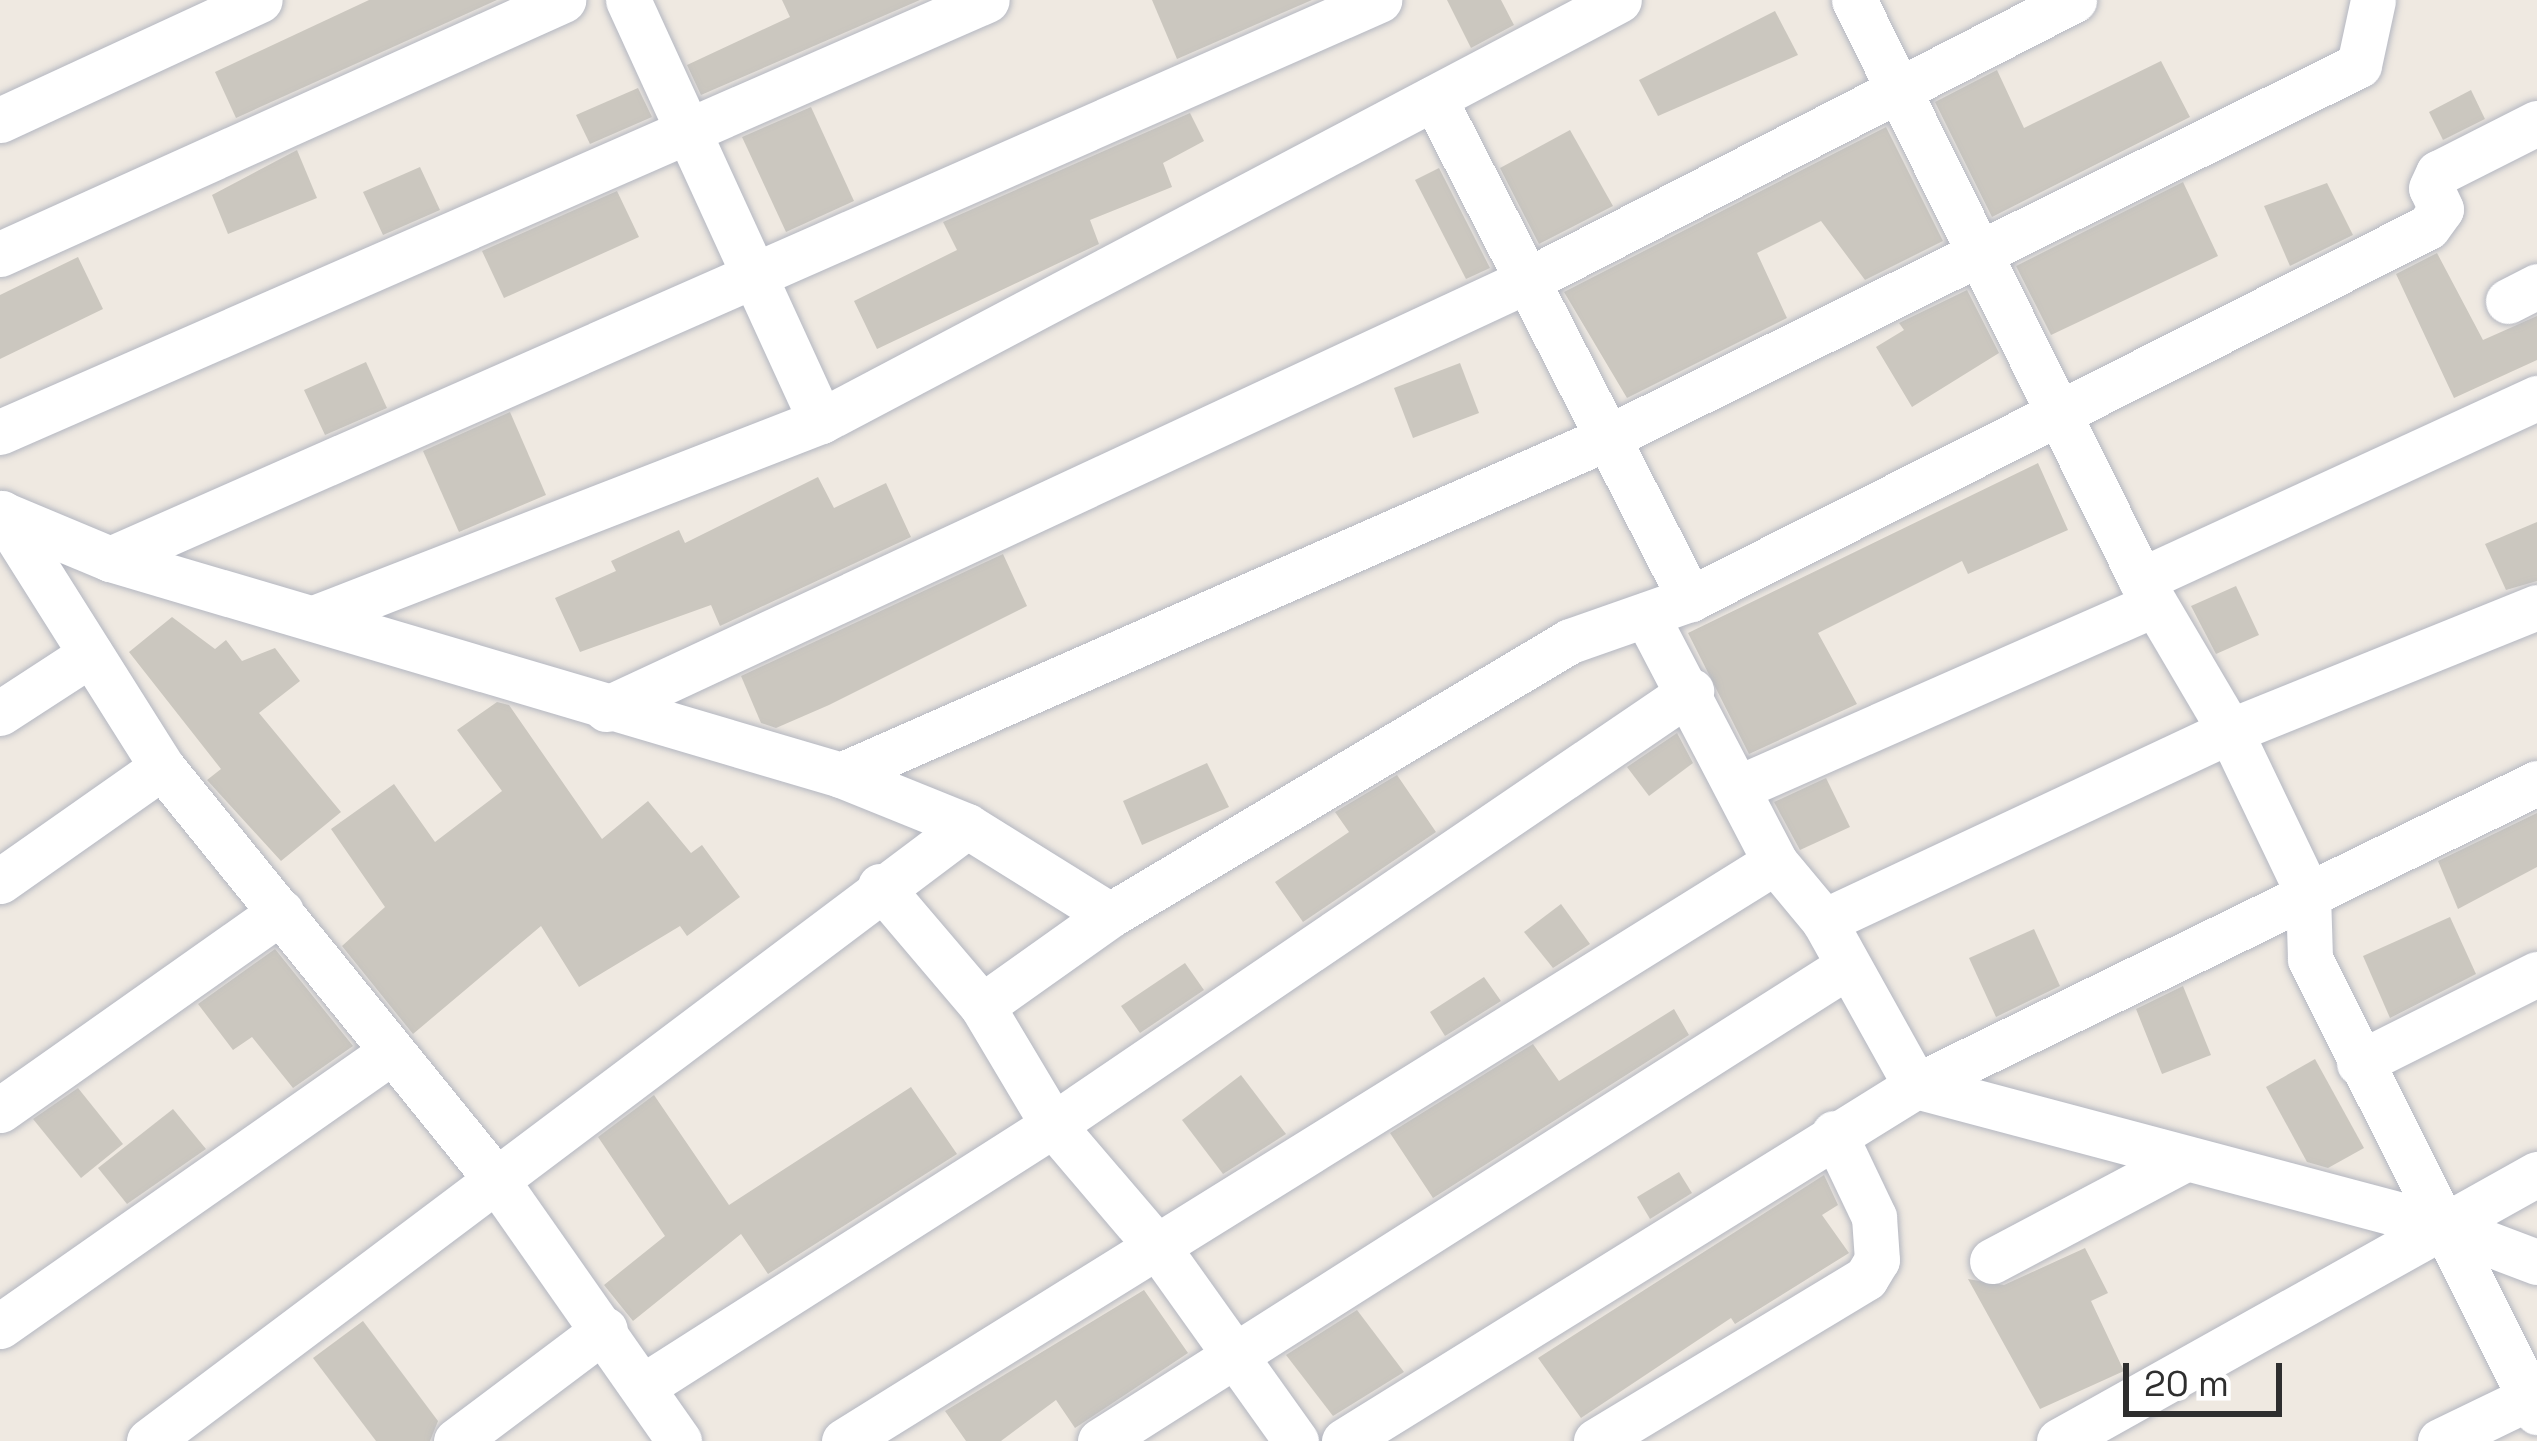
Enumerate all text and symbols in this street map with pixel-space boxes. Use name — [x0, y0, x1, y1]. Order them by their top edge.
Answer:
scale bar — [2129, 1339, 2288, 1413]
text: 20 m — [2144, 1361, 2229, 1407]

